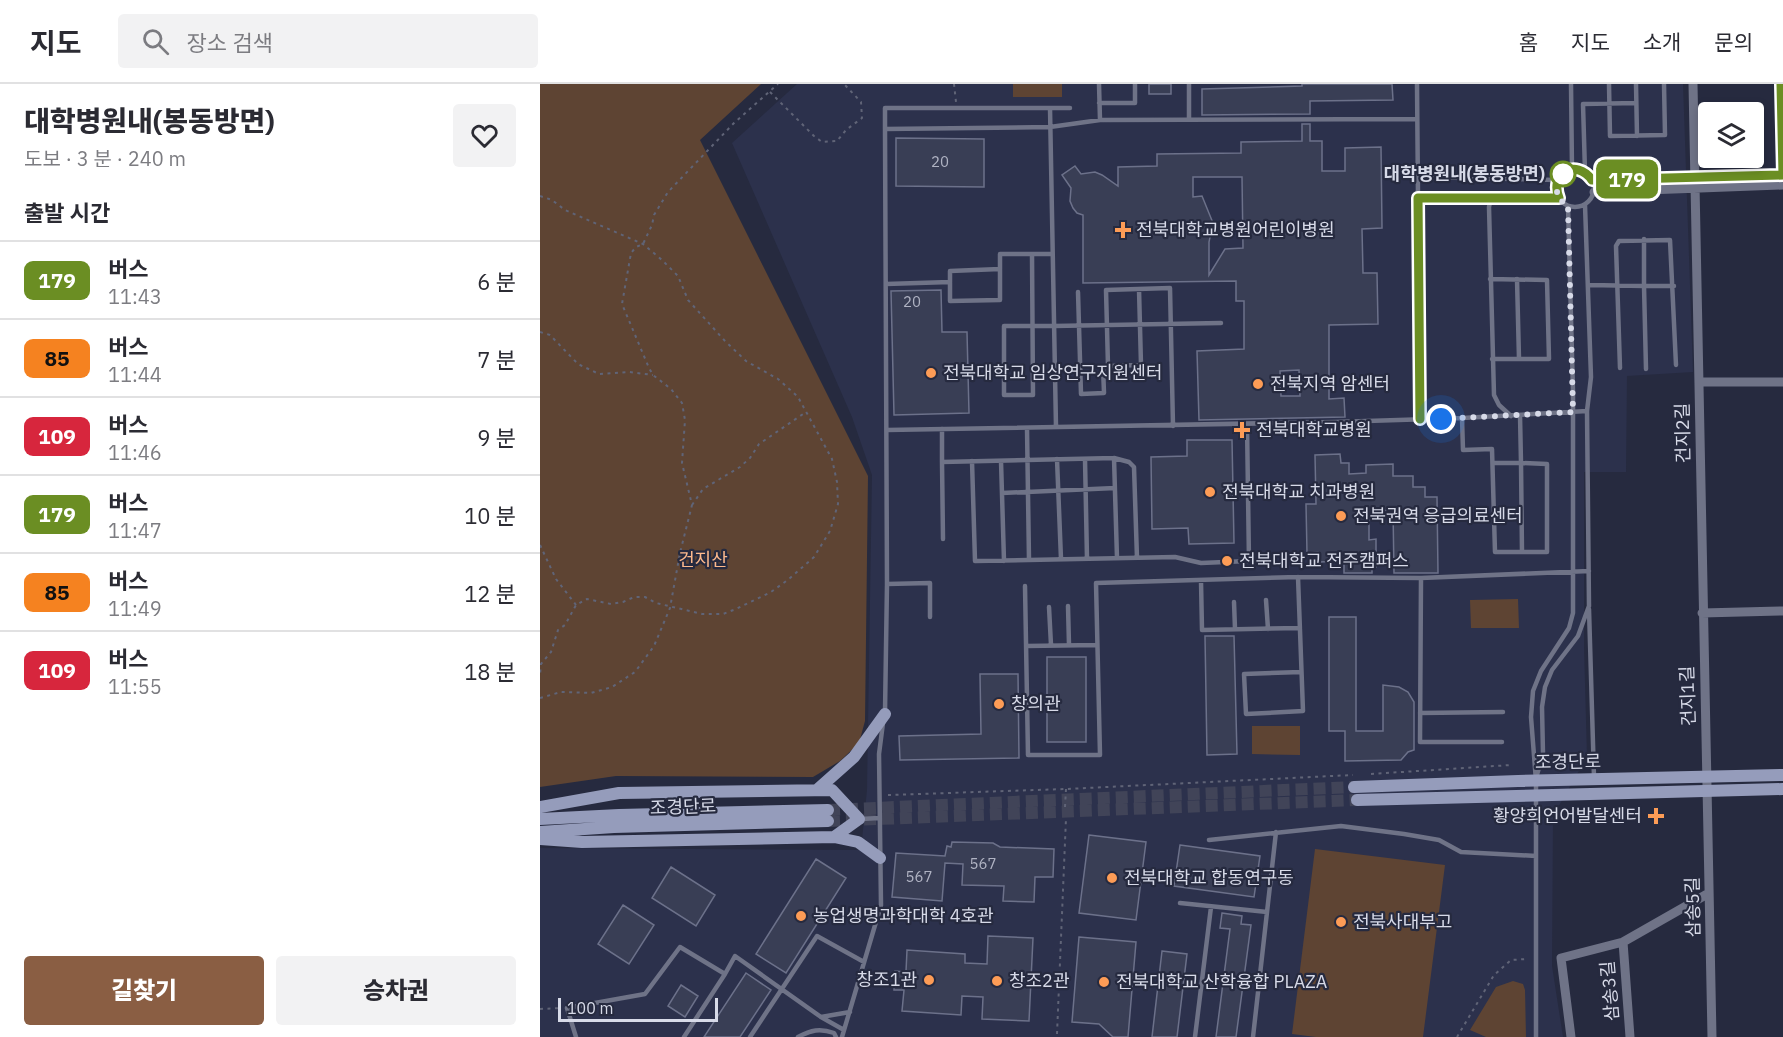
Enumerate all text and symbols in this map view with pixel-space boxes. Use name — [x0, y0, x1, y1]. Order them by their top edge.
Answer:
search box — [118, 14, 538, 68]
text: 지도 — [30, 24, 82, 61]
icon: search — [139, 25, 172, 58]
text: 장소 검색 — [187, 28, 273, 57]
text: 홈 — [1519, 28, 1538, 56]
text: 지도 — [1571, 28, 1610, 56]
text: 소개 — [1643, 28, 1681, 56]
text: 문의 — [1714, 28, 1753, 56]
text: 대학병원내(봉동방면) — [24, 102, 275, 139]
map controls — [1698, 102, 1764, 168]
button: layers — [1698, 102, 1764, 168]
button: heart — [453, 104, 516, 167]
text: 도보 · 3 분 · 240 m — [24, 145, 186, 172]
house number: 20 — [931, 152, 949, 171]
line badge: 179 — [1592, 160, 1662, 199]
marker: 대학병원내(봉동방면) — [1550, 161, 1576, 187]
place label: 대학병원내(봉동방면) — [1384, 162, 1545, 185]
text: 179 — [1608, 165, 1646, 193]
text: 출발 시간 — [24, 198, 110, 227]
place label: 전북대학교병원어린이병원 — [1136, 218, 1335, 241]
marker: 전북대학교병원어린이병원 — [1114, 221, 1132, 239]
text: 버스 — [108, 254, 148, 283]
text: 179 — [38, 266, 76, 294]
text: 6 분 — [477, 267, 516, 296]
text: 11:43 — [108, 283, 162, 310]
house number: 20 — [903, 292, 921, 311]
text: 버스 — [108, 332, 148, 361]
text: 85 — [44, 344, 70, 372]
text: 7 분 — [477, 345, 516, 374]
text: 11:44 — [108, 361, 162, 388]
place label: 전북대학교 임상연구지원센터 — [943, 361, 1163, 384]
marker: 전북대학교 임상연구지원센터 — [924, 366, 938, 380]
place label: 전북지역 암센터 — [1270, 372, 1390, 395]
marker: 전북지역 암센터 — [1251, 377, 1265, 391]
street label: 건지2길 — [1670, 403, 1695, 463]
your location — [1426, 404, 1456, 434]
text: 버스 — [108, 410, 148, 439]
place label: 전북대학교병원 — [1256, 418, 1372, 441]
marker: 전북대학교병원 — [1233, 421, 1251, 439]
text: 109 — [38, 422, 76, 450]
text: 9 분 — [477, 423, 516, 452]
text: 11:46 — [108, 439, 162, 466]
place label: 전북대학교 치과병원 — [1222, 480, 1375, 503]
marker: 전북대학교 치과병원 — [1203, 485, 1217, 499]
text: 버스 — [108, 488, 148, 517]
text: 179 — [38, 500, 76, 528]
text: 10 분 — [464, 501, 516, 530]
place label: 전북권역 응급의료센터 — [1353, 504, 1523, 527]
marker: 전북권역 응급의료센터 — [1334, 509, 1348, 523]
text: 11:47 — [108, 517, 162, 544]
park label: 건지산 — [678, 548, 728, 571]
place label: 전북대학교 전주캠퍼스 — [1239, 549, 1409, 572]
marker: 전북대학교 전주캠퍼스 — [1220, 554, 1234, 568]
text: 버스 — [108, 566, 148, 595]
text: 85 — [44, 578, 70, 606]
text: 12 분 — [464, 579, 516, 608]
text: 11:49 — [108, 595, 162, 622]
text: 버스 — [108, 644, 148, 673]
text: 109 — [38, 656, 76, 684]
text: 18 분 — [464, 657, 516, 686]
street label: 건지1길 — [1675, 665, 1700, 727]
text: 11:55 — [108, 673, 162, 700]
place label: 창의관 — [1011, 692, 1061, 715]
marker: 창의관 — [992, 697, 1006, 711]
street label: 조경단로 — [1535, 749, 1601, 774]
street label: 조경단로 — [649, 794, 716, 819]
place label: 황양희언어발달센터 — [1493, 804, 1642, 827]
marker: 황양희언어발달센터 — [1647, 807, 1665, 825]
house number: 567 — [969, 854, 997, 873]
place label: 전북대학교 합동연구동 — [1124, 866, 1294, 889]
house number: 567 — [905, 867, 933, 886]
marker: 전북대학교 합동연구동 — [1105, 871, 1119, 885]
street label: 삼송5길 — [1680, 877, 1705, 937]
place label: 농업생명과학대학 4호관 — [813, 904, 994, 927]
marker: 농업생명과학대학 4호관 — [794, 909, 808, 923]
place label: 전북사대부고 — [1353, 910, 1452, 933]
marker: 전북사대부고 — [1334, 915, 1348, 929]
button: 길찾기 — [24, 956, 264, 1025]
button: 승차권 — [276, 956, 516, 1025]
street label: 삼송3길 — [1595, 960, 1624, 1022]
place label: 창조1관 — [857, 968, 917, 991]
place label: 창조2관 — [1009, 969, 1070, 992]
place label: 전북대학교 산학융합 PLAZA — [1116, 970, 1328, 993]
marker: 창조1관 — [922, 973, 936, 987]
marker: 창조2관 — [990, 974, 1004, 988]
marker: 전북대학교 산학융합 PLAZA — [1097, 975, 1111, 989]
scale bar — [558, 995, 718, 1022]
text: 100 m — [567, 998, 614, 1018]

